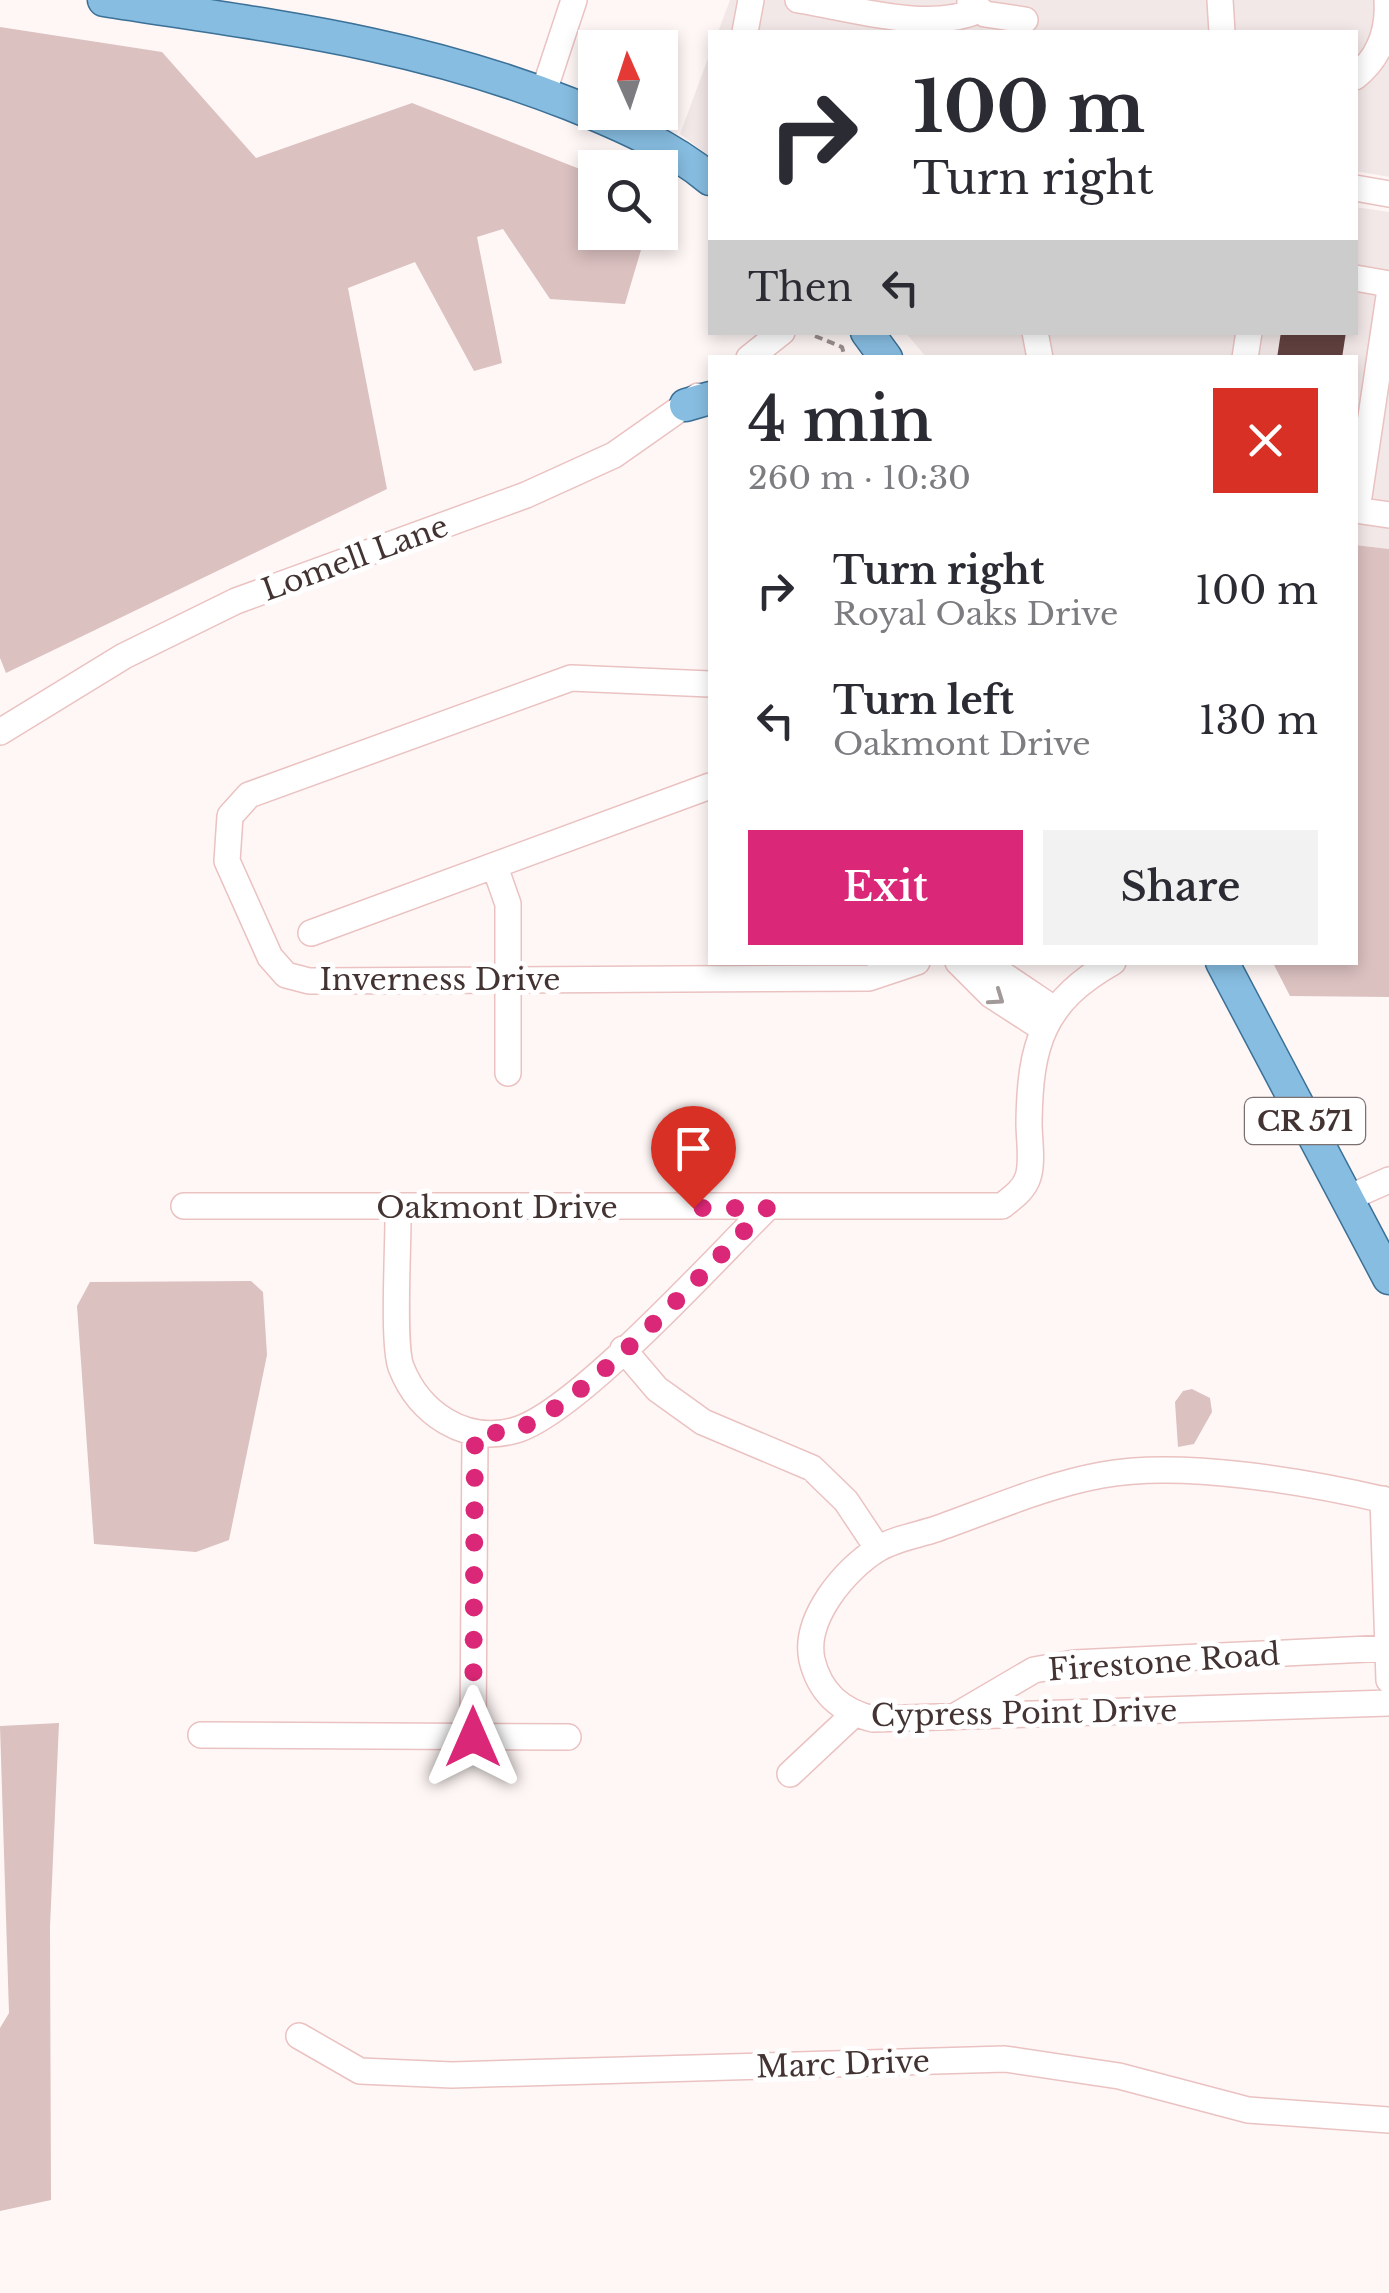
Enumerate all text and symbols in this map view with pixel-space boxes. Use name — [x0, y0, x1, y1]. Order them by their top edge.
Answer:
north arrow — [578, 30, 678, 130]
map controls — [578, 30, 678, 250]
text: 100 m — [913, 64, 1145, 151]
icon: right — [748, 70, 878, 200]
button: search — [578, 150, 678, 250]
text: Turn right — [913, 150, 1154, 206]
icon: left — [873, 260, 928, 315]
text: Then — [748, 264, 853, 311]
text: 4 min — [748, 383, 933, 457]
button: close — [1213, 388, 1318, 493]
text: 260 m · 10:30 — [748, 458, 971, 498]
street label: Lomell Lane — [257, 507, 453, 609]
text: Turn right — [833, 547, 1044, 594]
icon: right — [748, 563, 803, 618]
text: 100 m — [1195, 567, 1318, 614]
text: Royal Oaks Drive — [833, 594, 1118, 634]
text: Turn left — [833, 677, 1014, 724]
icon: left — [748, 693, 803, 748]
text: 130 m — [1199, 697, 1318, 744]
text: Oakmont Drive — [833, 724, 1091, 764]
button: Exit — [748, 830, 1023, 945]
button: Share — [1043, 830, 1318, 945]
street label: Inverness Drive — [319, 961, 561, 998]
one-way arrow — [986, 986, 1005, 1004]
road number: CR 571 — [1245, 1098, 1365, 1144]
pin — [651, 1106, 736, 1209]
icon: arrive — [666, 1121, 721, 1176]
street label: Oakmont Drive — [376, 1189, 618, 1226]
street label: Firestone Road — [1047, 1635, 1281, 1689]
position arrow — [421, 1685, 525, 1789]
street label: Cypress Point Drive — [870, 1692, 1178, 1734]
street label: Marc Drive — [756, 2042, 930, 2086]

